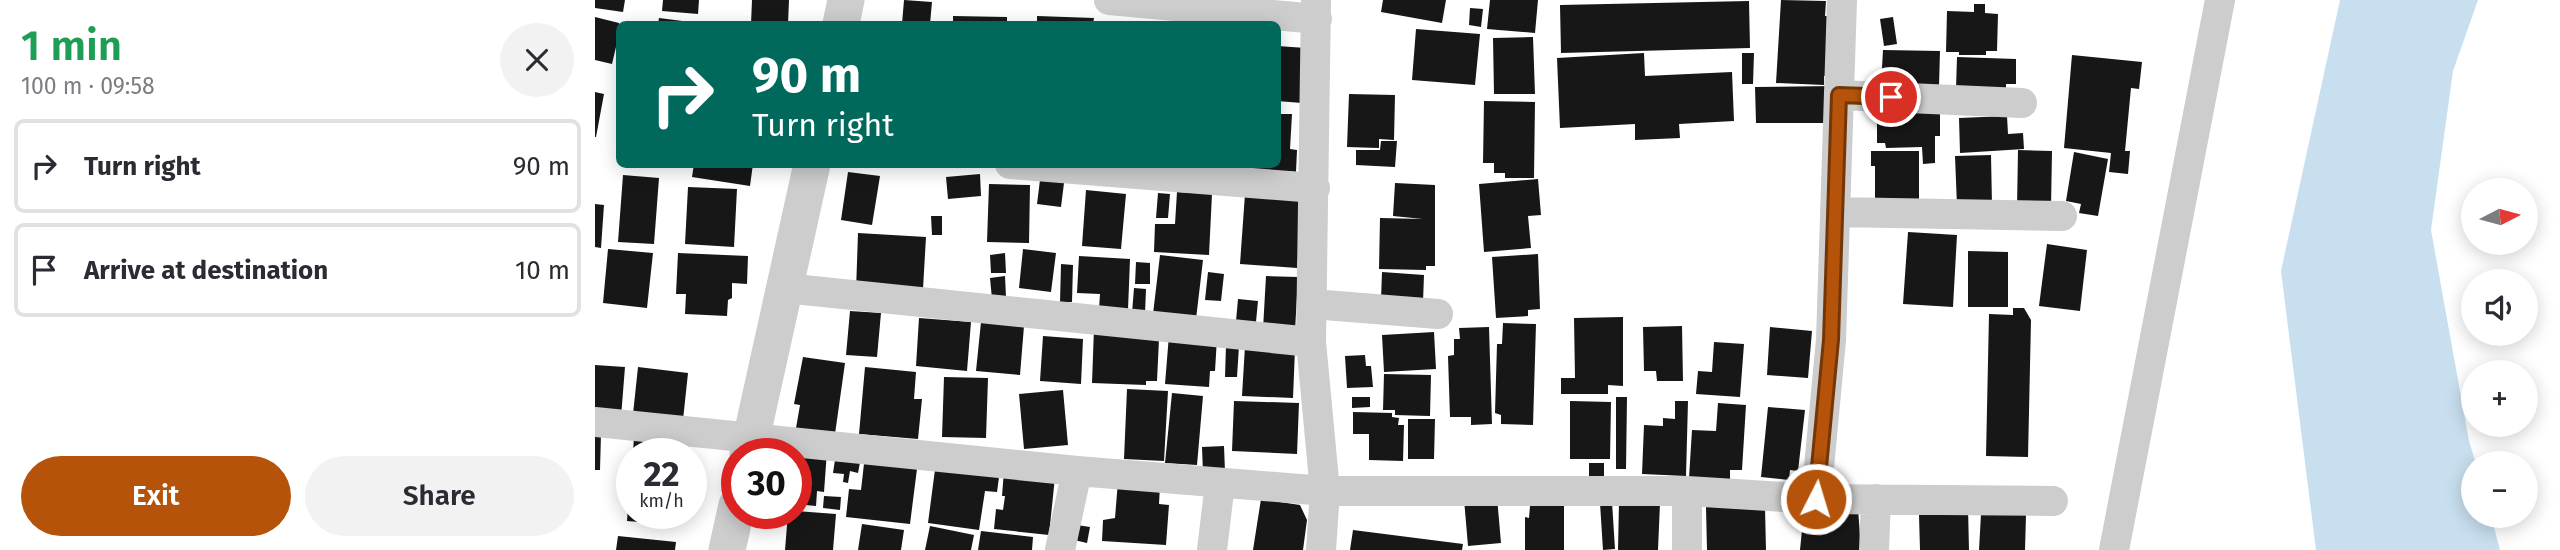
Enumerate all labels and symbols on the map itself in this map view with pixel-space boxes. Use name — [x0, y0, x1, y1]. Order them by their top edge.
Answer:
pin — [1861, 67, 1921, 127]
north arrow — [2461, 178, 2537, 256]
speed limit sign: 30 — [721, 438, 812, 529]
position arrow — [1779, 462, 1853, 536]

